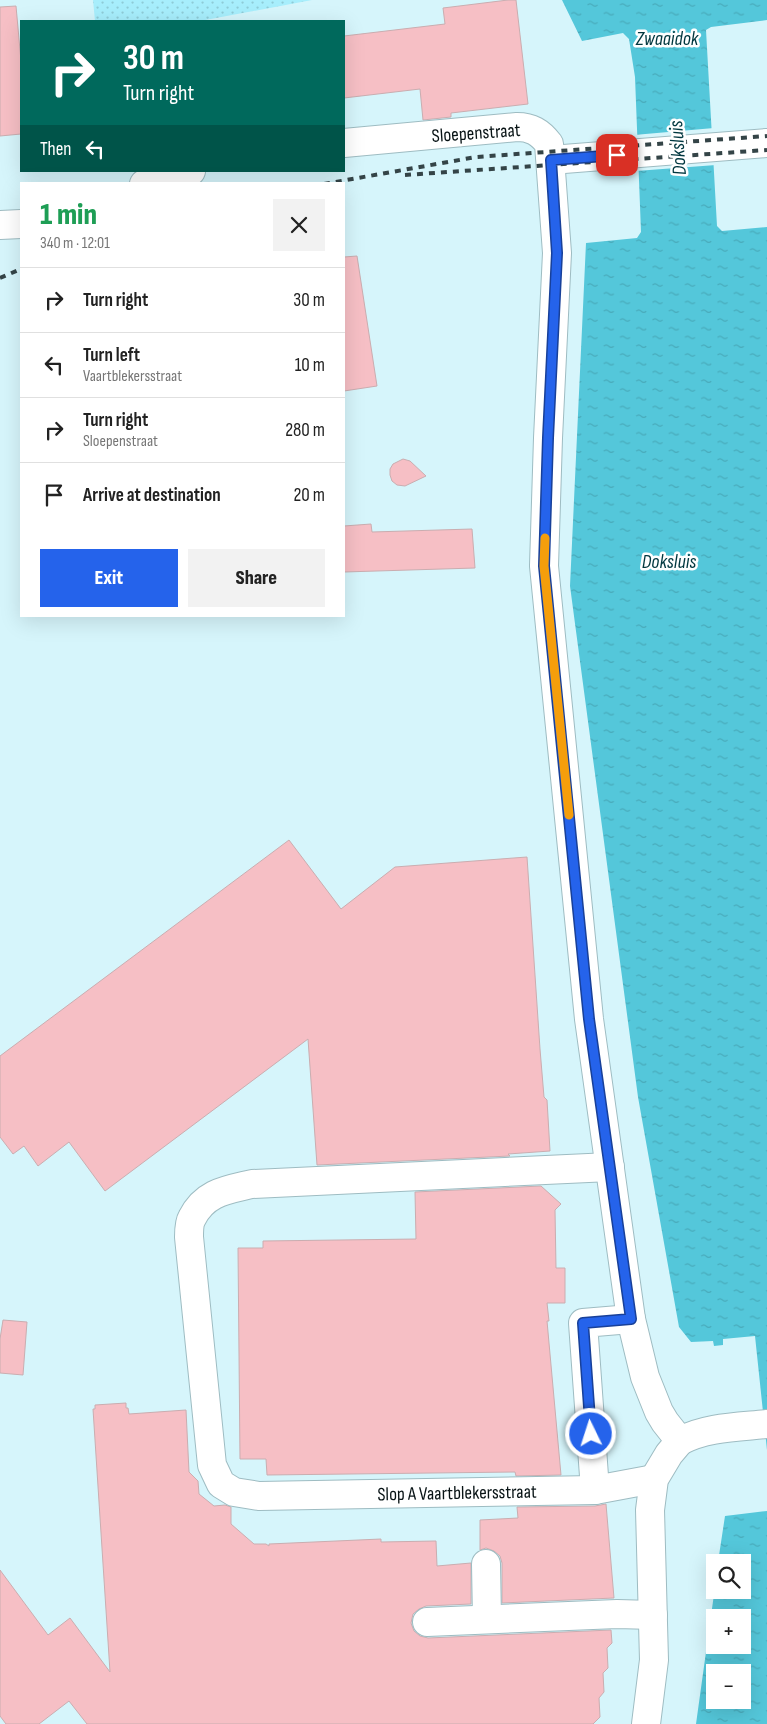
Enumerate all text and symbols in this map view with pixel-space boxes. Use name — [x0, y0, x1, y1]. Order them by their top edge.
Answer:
water label: Zwaaidok — [635, 27, 699, 51]
text: 30 m — [123, 37, 184, 80]
icon: right — [40, 40, 105, 105]
text: Turn right — [123, 80, 194, 107]
street label: Sloepenstraat — [431, 119, 522, 148]
water label: Doksluis — [664, 120, 692, 176]
pin — [596, 134, 638, 176]
icon: left — [81, 135, 109, 163]
text: Then — [40, 138, 71, 161]
icon: arrive — [603, 141, 631, 169]
text: 1 min — [40, 197, 97, 233]
button: close — [273, 199, 325, 251]
text: 340 m · 12:01 — [40, 234, 110, 253]
icon: right — [40, 286, 68, 314]
text: Turn right — [83, 289, 148, 312]
text: 30 m — [293, 289, 325, 312]
text: Turn left — [83, 344, 140, 367]
icon: left — [40, 351, 68, 379]
text: 10 m — [295, 354, 325, 377]
text: Vaartblekersstraat — [83, 367, 182, 386]
text: Turn right — [83, 409, 148, 432]
icon: right — [40, 416, 68, 444]
text: 280 m — [285, 419, 325, 442]
text: Sloepenstraat — [83, 432, 158, 451]
icon: arrive — [40, 481, 68, 509]
text: Arrive at destination — [83, 484, 221, 507]
text: 20 m — [293, 484, 325, 507]
button: Exit — [40, 549, 178, 607]
button: Share — [188, 549, 325, 607]
water label: Doksluis — [642, 550, 696, 574]
position arrow — [564, 1407, 616, 1459]
street label: Slop A Vaartblekersstraat — [377, 1481, 537, 1506]
map controls — [706, 1554, 751, 1709]
button: search — [706, 1554, 751, 1599]
button: + — [706, 1609, 751, 1654]
button: − — [706, 1664, 751, 1709]

